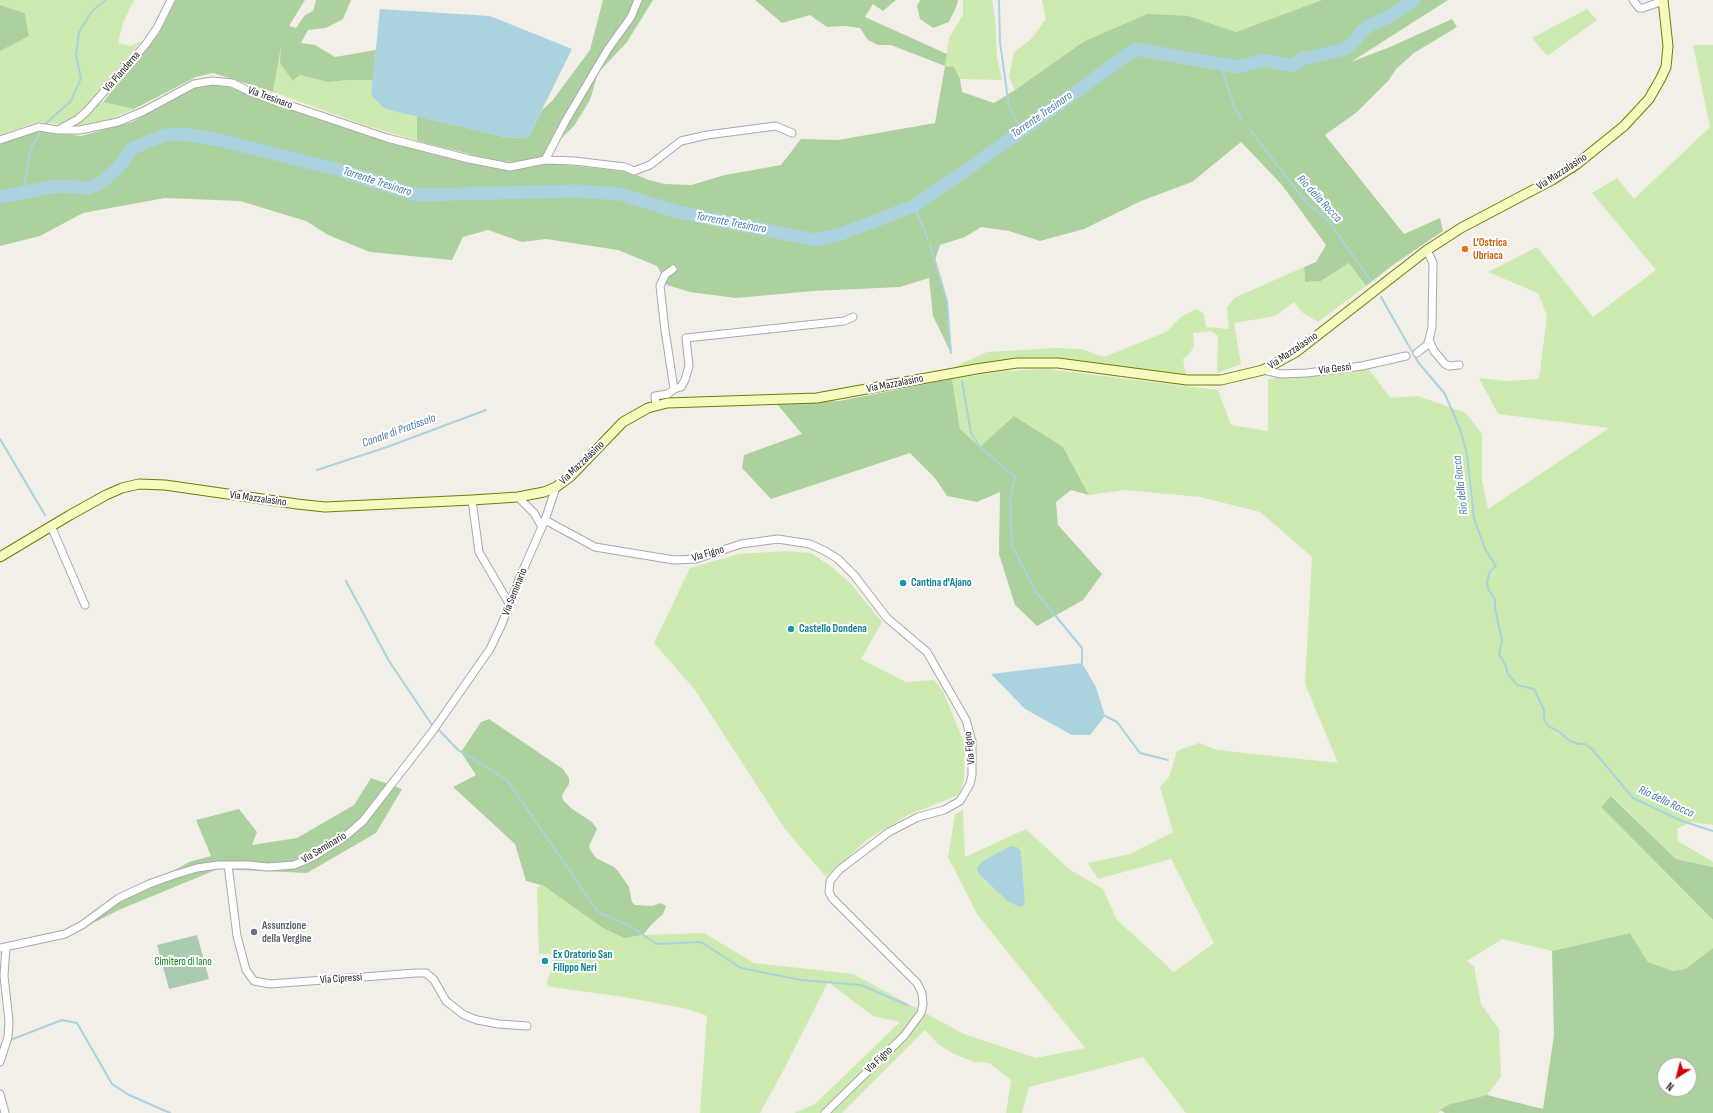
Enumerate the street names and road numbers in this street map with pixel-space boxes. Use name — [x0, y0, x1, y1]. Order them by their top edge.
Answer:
street label: Via Pianderna — [101, 49, 143, 95]
street label: Via Tresinaro — [246, 84, 294, 112]
street label: Via Mazzalasino — [1534, 151, 1590, 193]
street label: Via Mazzalasino — [1266, 329, 1320, 373]
street label: Via Gessi — [1318, 360, 1352, 378]
street label: Via Mazzalasino — [866, 372, 924, 396]
street label: Via Mazzalasino — [557, 438, 607, 488]
street label: Via Mazzalasino — [229, 488, 287, 510]
street label: Via Figno — [690, 543, 726, 565]
street label: Via Seminario — [500, 566, 530, 618]
street label: Via Figno — [962, 731, 978, 765]
street label: Via Seminario — [299, 829, 349, 867]
street label: Via Cipressi — [320, 971, 362, 987]
street label: Via Figno — [863, 1044, 895, 1076]

